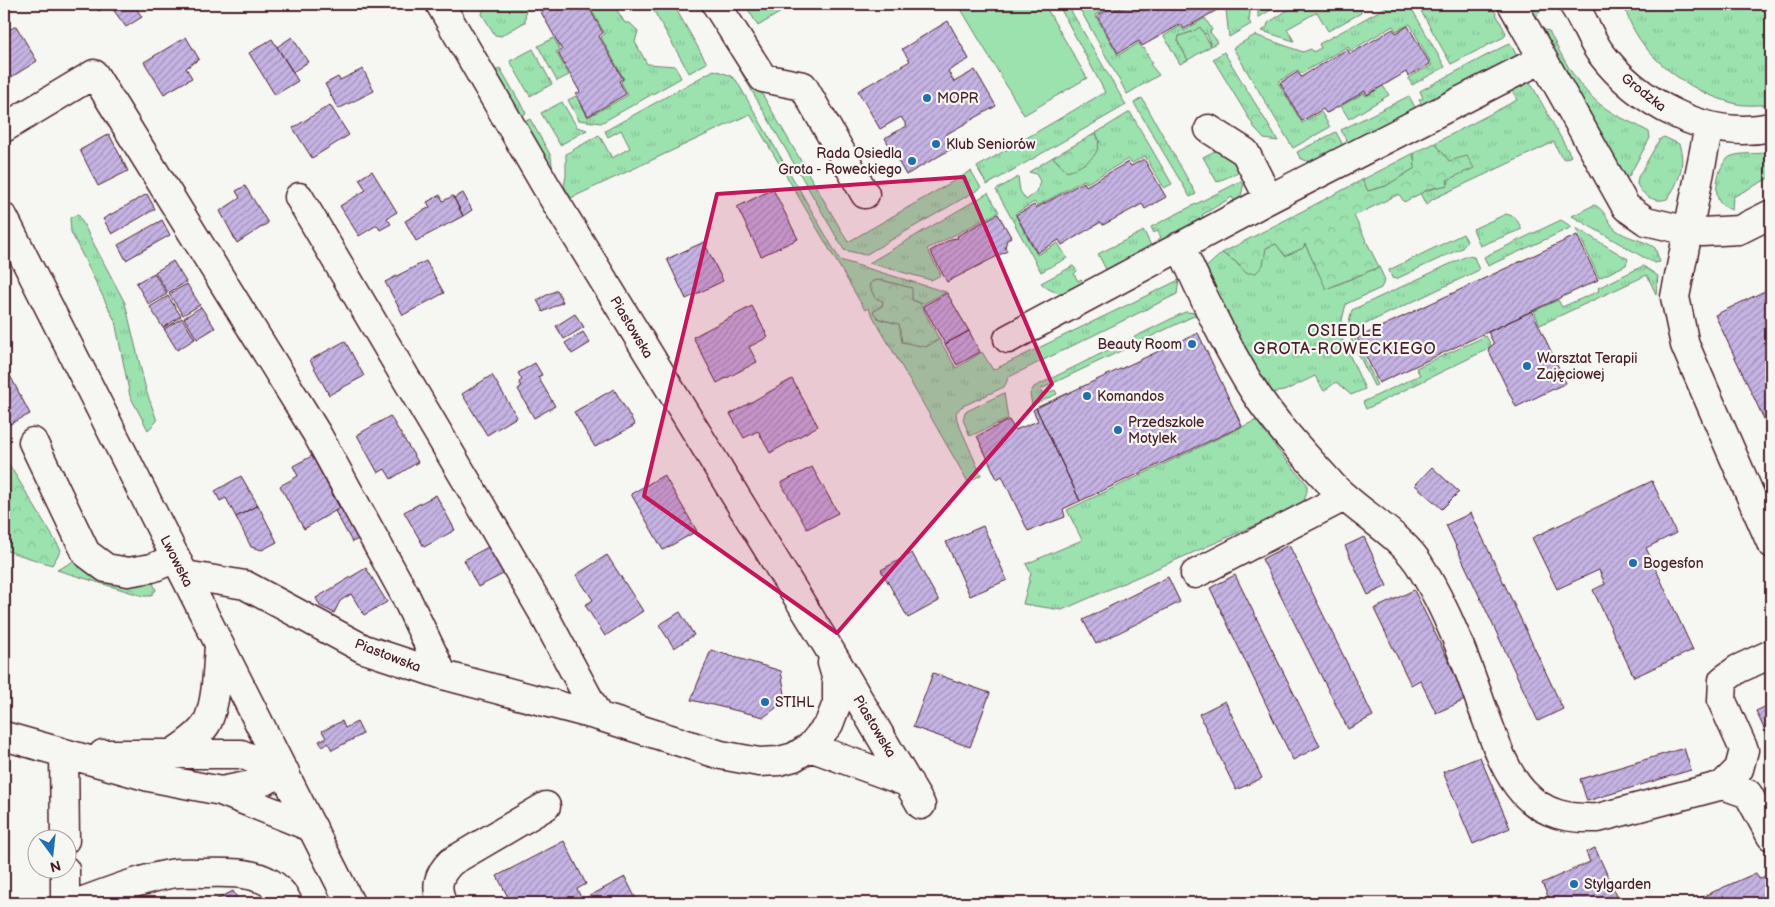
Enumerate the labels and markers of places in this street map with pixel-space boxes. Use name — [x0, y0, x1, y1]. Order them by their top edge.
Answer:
place label: MOPR — [937, 90, 979, 107]
marker: MOPR — [921, 92, 933, 104]
place label: Klub Seniorów — [946, 136, 1036, 153]
marker: Klub Seniorów — [930, 138, 942, 150]
place label: Rada Osiedla Grota - Roweckiego — [778, 145, 902, 178]
marker: Rada Osiedla Grota - Roweckiego — [906, 155, 918, 167]
place label: Beauty Room — [1097, 336, 1182, 353]
marker: Beauty Room — [1186, 338, 1198, 350]
place label: Warsztat Terapii Zajęciowej — [1536, 350, 1638, 383]
marker: Warsztat Terapii Zajęciowej — [1521, 360, 1533, 372]
place label: Komandos — [1097, 388, 1164, 405]
marker: Komandos — [1081, 390, 1093, 402]
place label: Przedszkole Motylek — [1128, 414, 1204, 447]
marker: Przedszkole Motylek — [1112, 424, 1124, 436]
place label: Bogesfon — [1643, 555, 1704, 572]
marker: Bogesfon — [1627, 557, 1639, 569]
place label: STIHL — [775, 694, 814, 711]
marker: STIHL — [759, 696, 771, 708]
place label: Stylgarden — [1584, 876, 1651, 893]
marker: Stylgarden — [1568, 878, 1580, 890]

